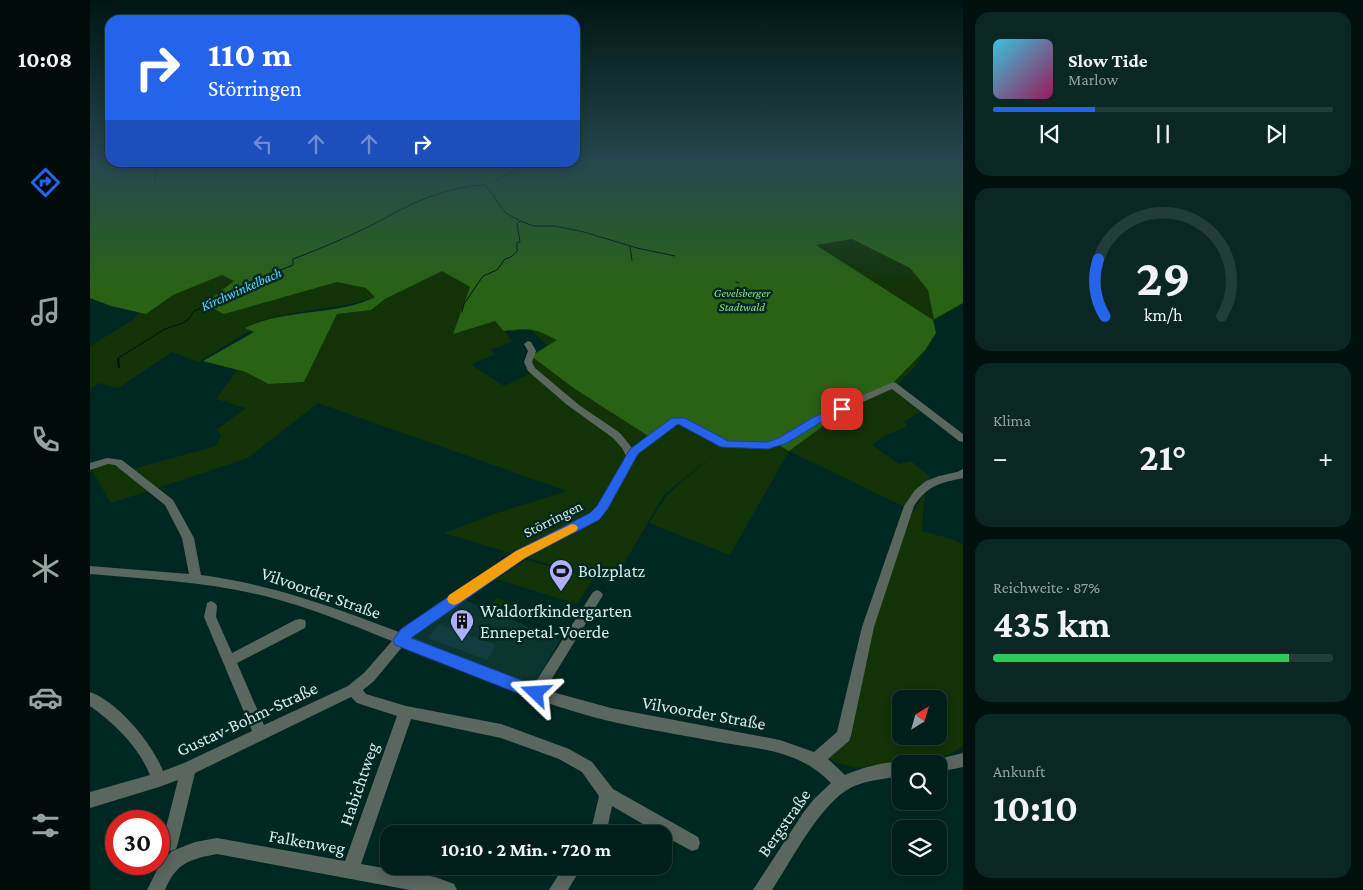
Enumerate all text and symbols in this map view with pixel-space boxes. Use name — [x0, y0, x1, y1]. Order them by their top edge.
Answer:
icon: right — [125, 35, 190, 100]
text: 110 m — [208, 35, 292, 74]
text: 10:08 — [18, 47, 72, 72]
text: Slow Tide — [1068, 50, 1148, 71]
text: Marlow — [1068, 71, 1118, 88]
text: Störringen — [208, 76, 302, 101]
icon: previous — [1036, 120, 1064, 148]
icon: pause — [1149, 120, 1177, 148]
icon: next — [1262, 120, 1290, 148]
icon: left — [249, 130, 277, 158]
icon: ahead — [302, 130, 330, 158]
icon: ahead — [355, 130, 383, 158]
icon: right — [408, 130, 436, 158]
icon: directions — [28, 165, 63, 200]
text: 29 — [1136, 248, 1190, 306]
water label: Kirchwinkelbach — [198, 264, 284, 314]
park label: Gevelsberger Stadtwald — [714, 286, 771, 314]
icon: music — [28, 294, 63, 329]
text: km/h — [1144, 305, 1183, 325]
pin — [821, 388, 863, 430]
icon: arrive — [828, 395, 856, 423]
text: Klima — [993, 412, 1031, 429]
icon: phone — [28, 422, 63, 457]
text: 21° — [1139, 436, 1187, 478]
text: − — [993, 442, 1008, 473]
text: + — [1318, 442, 1333, 473]
street label: Störringen — [521, 497, 586, 542]
icon: climate — [28, 551, 63, 586]
sports icon: Bolzplatz — [548, 558, 574, 592]
place label: Bolzplatz — [578, 561, 646, 581]
street label: Vilvoorder Straße — [259, 563, 384, 623]
text: Reichweite · 87% — [993, 579, 1100, 596]
place label: Waldorfkindergarten Ennepetal-Voerde — [480, 601, 632, 642]
text: 435 km — [993, 603, 1110, 645]
building icon: Waldorfkindergarten Ennepetal-Voerde — [449, 608, 475, 642]
position arrow — [509, 666, 561, 718]
street label: Gustav-Bohm-Straße — [173, 678, 321, 760]
icon: car — [28, 680, 63, 715]
north arrow — [892, 690, 948, 745]
map controls — [892, 690, 947, 875]
street label: Vilvoorder Straße — [641, 692, 768, 734]
street label: Habichtweg — [335, 739, 383, 828]
button: search — [892, 755, 947, 810]
text: Ankunft — [993, 763, 1045, 780]
street label: Bergstraße — [753, 785, 815, 861]
text: 10:10 — [993, 787, 1078, 829]
icon: filters — [28, 808, 63, 843]
speed limit sign: 30 — [105, 810, 170, 875]
button: layers — [892, 820, 947, 875]
street label: Falkenweg — [267, 825, 347, 859]
text: 10:10 · 2 Min. · 720 m — [441, 839, 611, 860]

